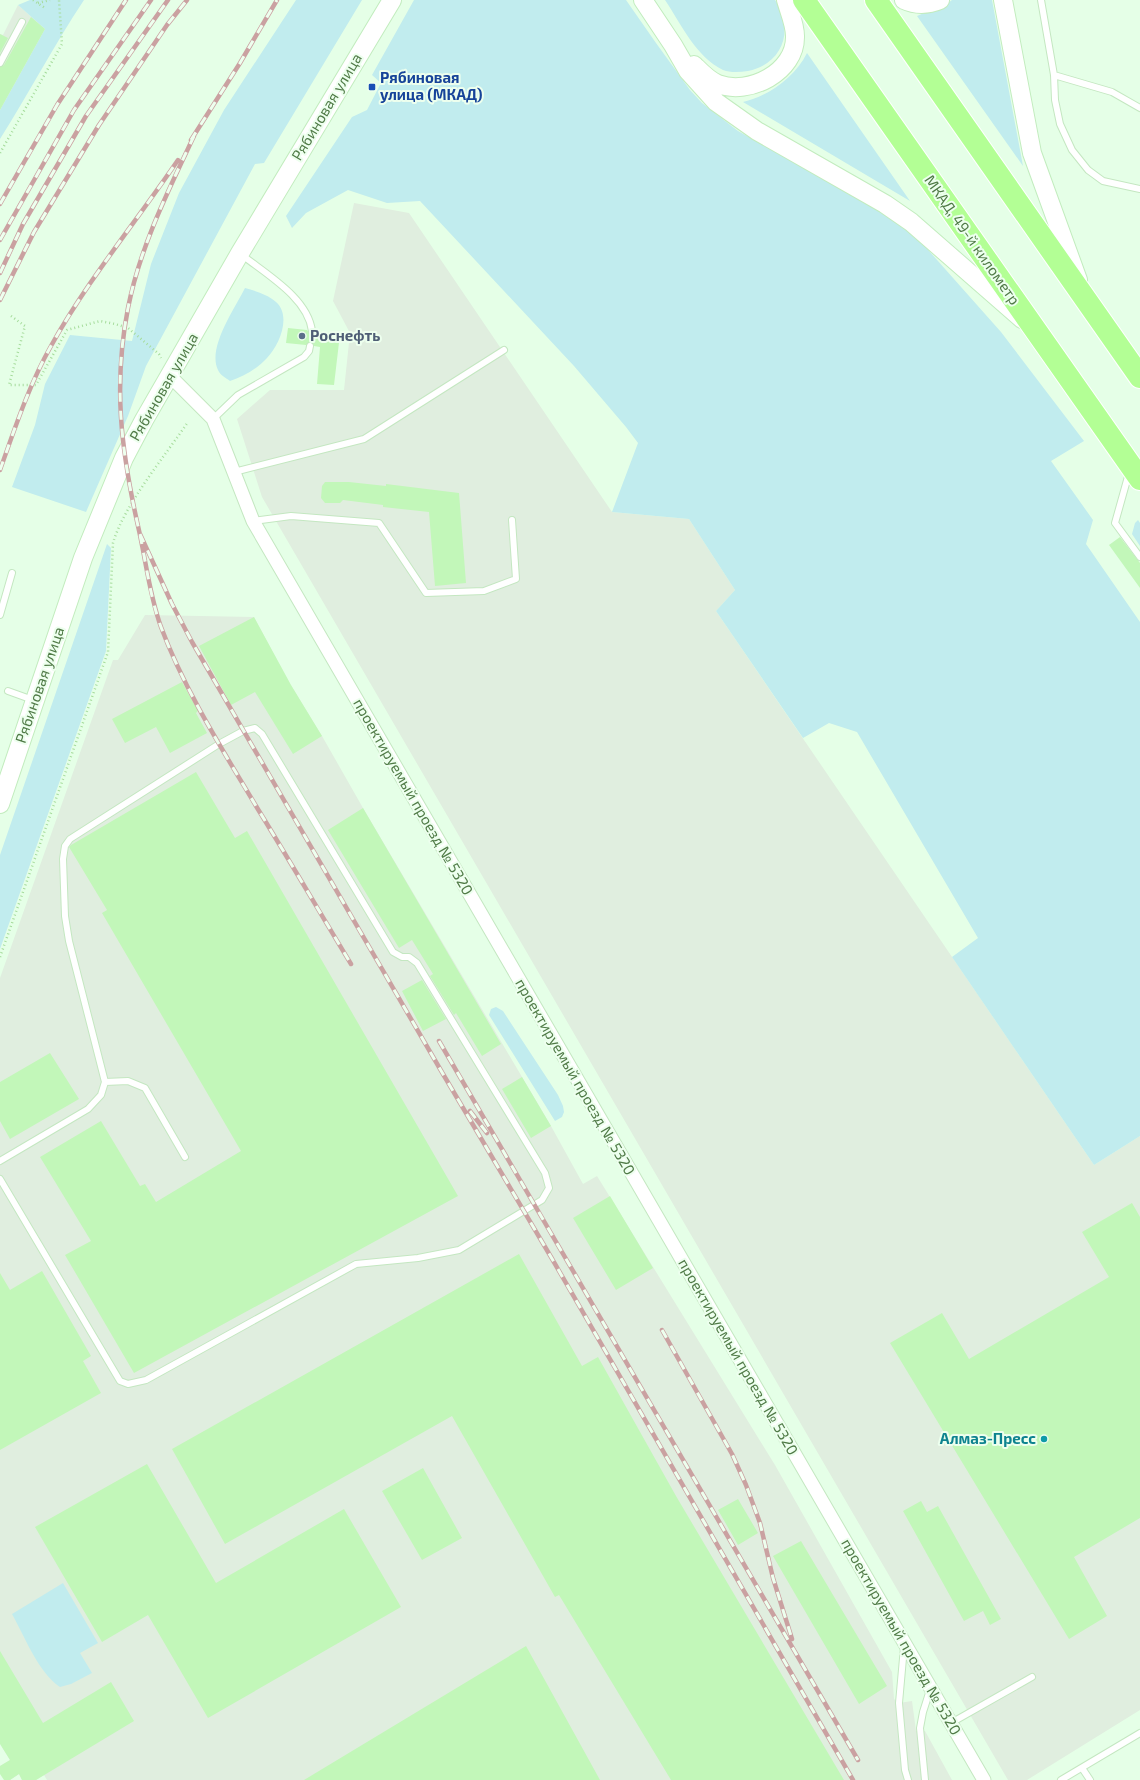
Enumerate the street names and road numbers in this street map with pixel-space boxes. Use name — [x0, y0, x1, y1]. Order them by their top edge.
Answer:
street label: Рябиновая улица — [287, 50, 366, 164]
street label: МКАД, 49-й километр — [921, 171, 1024, 308]
street label: Рябиновая улица — [125, 329, 202, 444]
street label: Рябиновая улица — [11, 624, 68, 745]
street label: проектируемый проезд № 5320 — [349, 695, 478, 898]
street label: проектируемый проезд № 5320 — [511, 975, 640, 1178]
street label: проектируемый проезд № 5320 — [674, 1255, 803, 1458]
street label: проектируемый проезд № 5320 — [837, 1535, 966, 1738]

